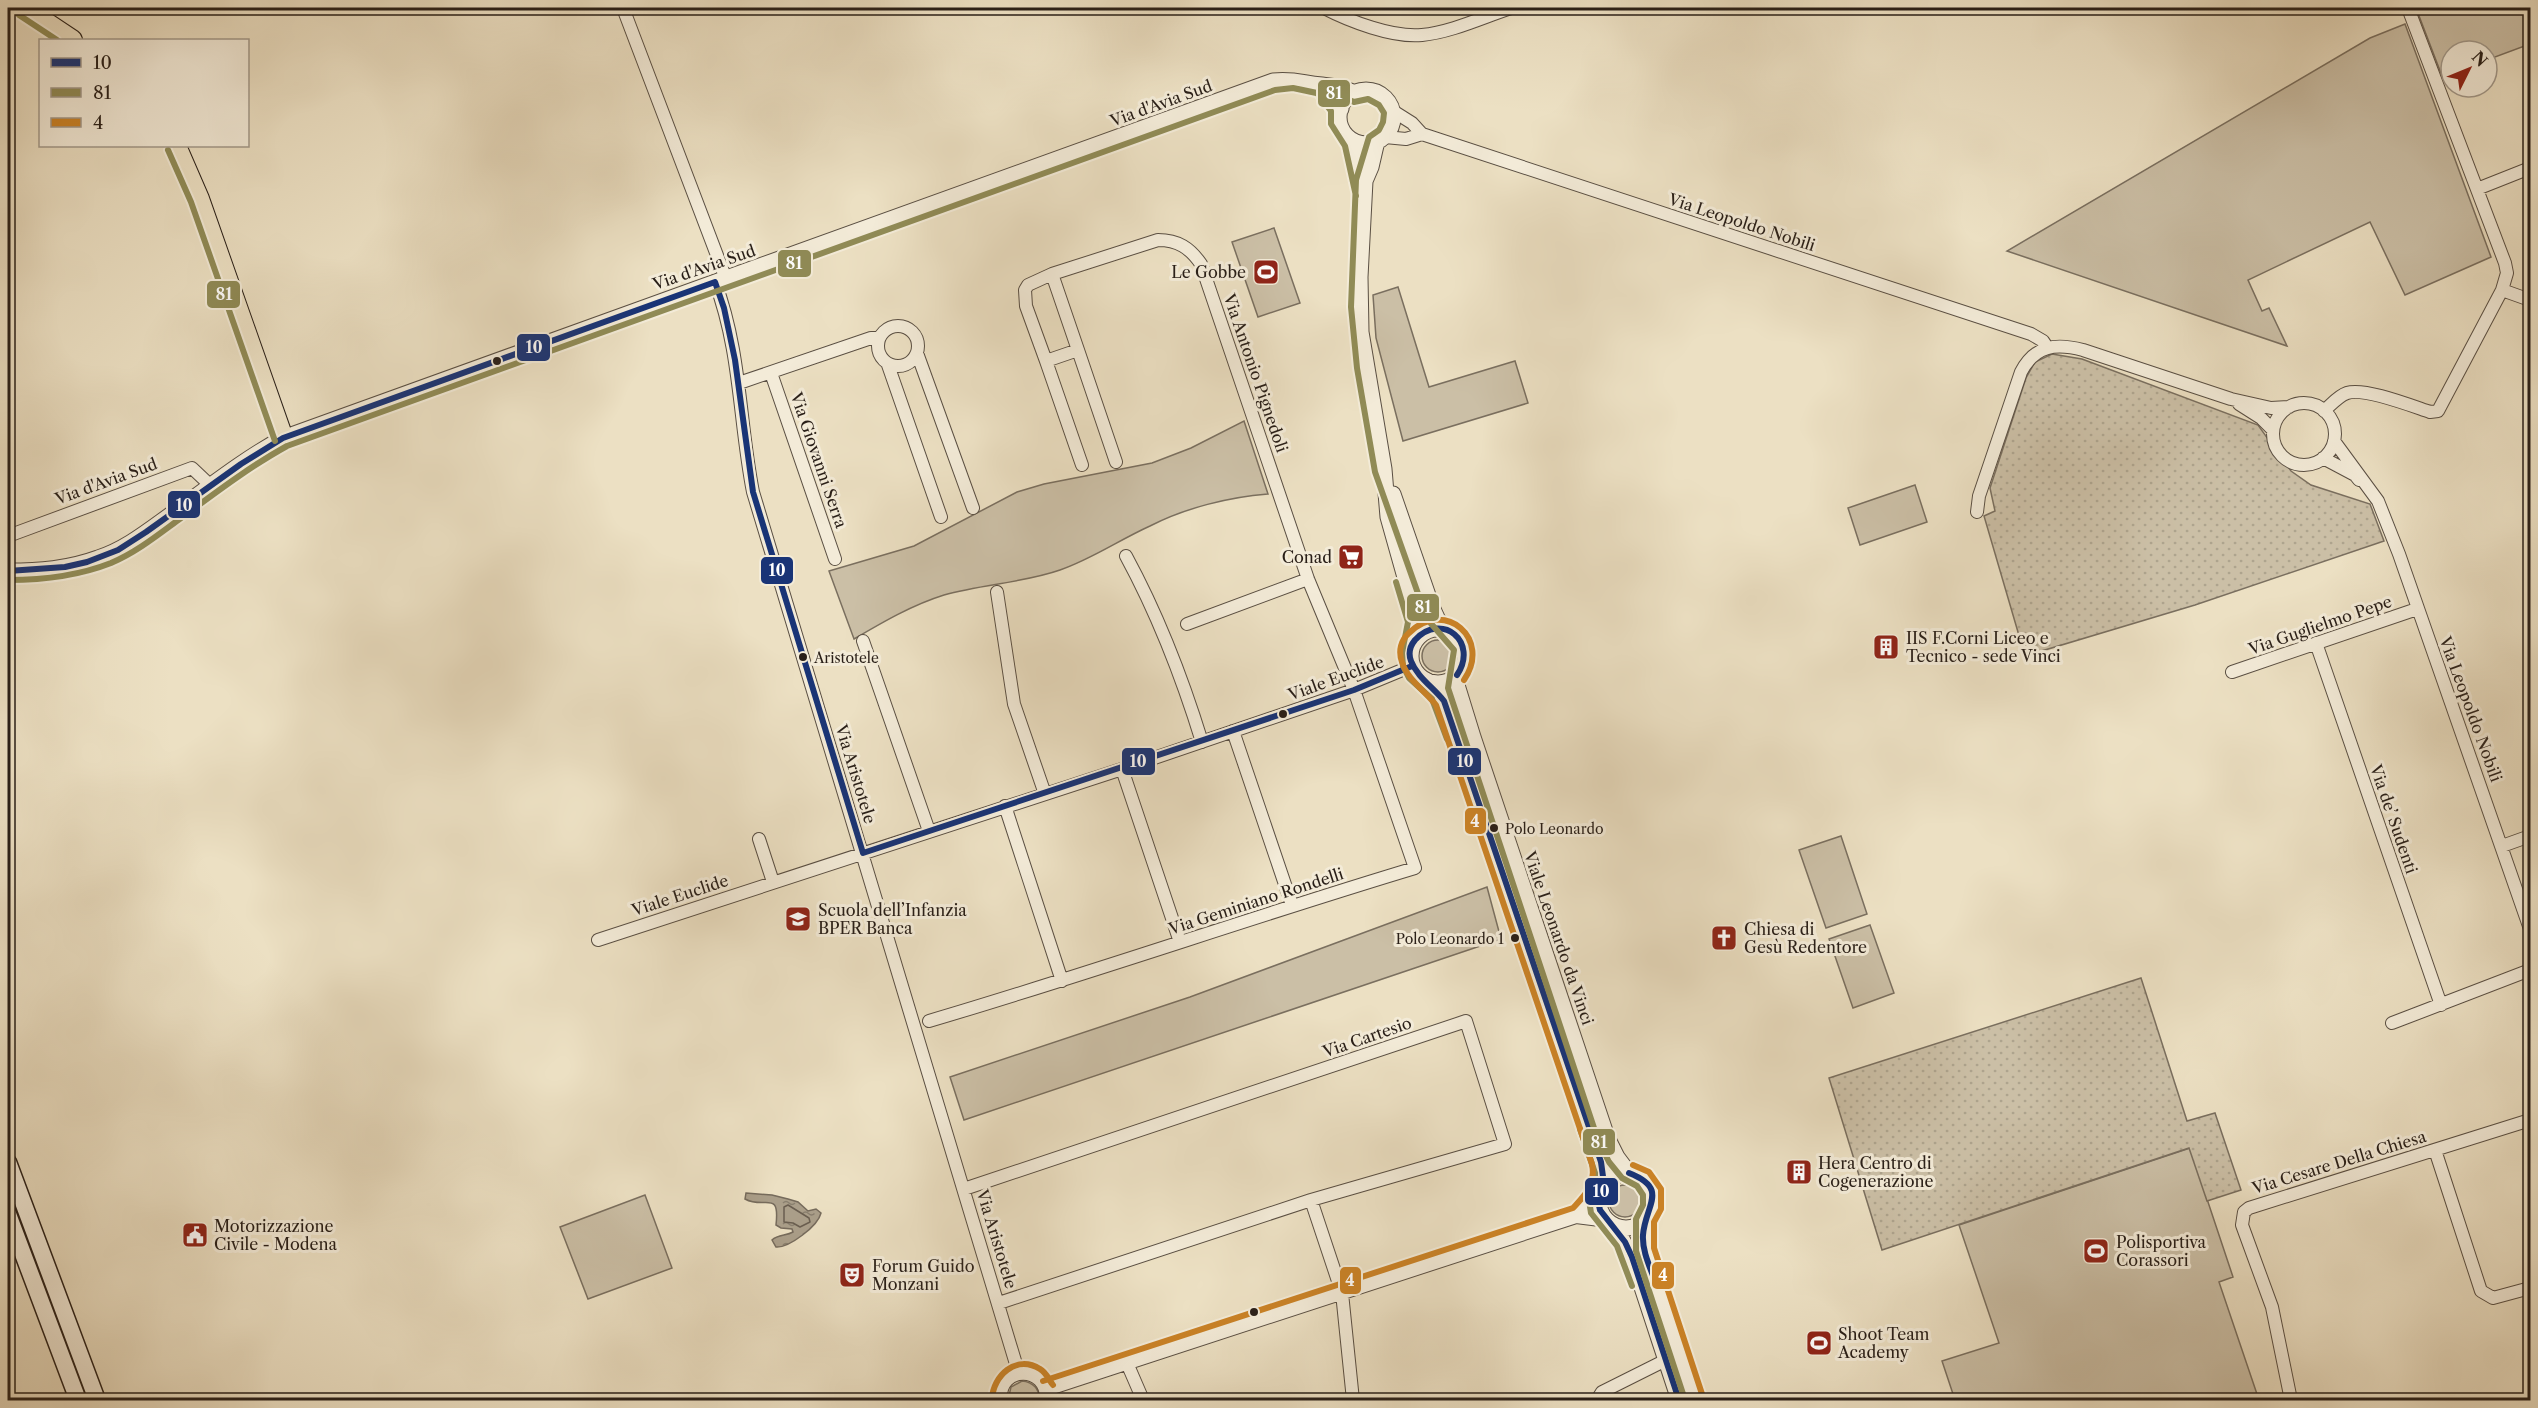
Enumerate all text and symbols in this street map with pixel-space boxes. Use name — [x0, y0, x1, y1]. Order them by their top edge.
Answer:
legend — [39, 39, 249, 147]
north arrow — [2439, 39, 2499, 99]
text: N — [2468, 47, 2492, 71]
text: 10 — [93, 52, 112, 74]
street label: Via d'Avia Sud — [1106, 75, 1215, 131]
line badge: 81 — [1317, 79, 1351, 108]
text: 81 — [93, 82, 112, 104]
text: 81 — [1325, 83, 1343, 103]
text: 4 — [93, 112, 103, 134]
street label: Via Leopoldo Nobili — [1665, 189, 1818, 255]
street label: Via d'Avia Sud — [649, 240, 758, 294]
line badge: 81 — [777, 249, 812, 278]
text: 81 — [785, 253, 803, 273]
sports icon: Le Gobbe — [1251, 257, 1281, 287]
place label: Le Gobbe — [1171, 262, 1246, 282]
line badge: 81 — [206, 280, 241, 309]
text: 81 — [215, 284, 233, 304]
street label: Via Antonio Pignedoli — [1219, 290, 1293, 455]
line badge: 10 — [516, 333, 551, 362]
text: 10 — [525, 337, 543, 357]
unlabelled marker — [491, 355, 503, 367]
street label: Via Giovanni Serra — [786, 389, 852, 531]
street label: Via d'Avia Sud — [51, 453, 160, 509]
line badge: 10 — [167, 490, 201, 519]
text: 10 — [175, 495, 193, 515]
supermarket icon: Conad — [1336, 542, 1366, 572]
place label: Conad — [1282, 547, 1332, 567]
line badge: 10 — [760, 556, 794, 585]
text: 10 — [768, 560, 786, 580]
street label: Via Guglielmo Pepe — [2245, 591, 2394, 659]
line badge: 81 — [1406, 593, 1440, 622]
text: 81 — [1414, 597, 1432, 617]
place label: IIS F.Corni Liceo e Tecnico - sede Vinci — [1906, 628, 2061, 666]
building icon: IIS F.Corni Liceo e Tecnico - sede Vinci — [1871, 632, 1901, 662]
street label: Via Leopoldo Nobili — [2435, 633, 2507, 785]
place label: Aristotele — [813, 649, 879, 667]
marker: Aristotele — [797, 651, 809, 663]
street label: Viale Euclide — [1284, 651, 1387, 705]
unlabelled marker — [1277, 708, 1289, 720]
street label: Via Aristotele — [831, 721, 881, 826]
line badge: 10 — [1121, 747, 1156, 776]
line badge: 10 — [1447, 747, 1482, 776]
text: 10 — [1129, 751, 1147, 771]
text: 10 — [1456, 751, 1474, 771]
street label: Via de’ Sudenti — [2366, 761, 2422, 876]
line badge: 4 — [1464, 807, 1487, 835]
text: 4 — [1470, 811, 1480, 831]
place label: Polo Leonardo — [1505, 820, 1604, 838]
marker: Polo Leonardo — [1488, 822, 1500, 834]
street label: Viale Leonardo da Vinci — [1520, 848, 1598, 1028]
street label: Via Geminiano Rondelli — [1165, 863, 1346, 939]
street label: Viale Euclide — [628, 870, 731, 920]
place label: Scuola dell’Infanzia BPER Banca — [818, 900, 967, 938]
school or university icon: Scuola dell’Infanzia BPER Banca — [783, 904, 813, 934]
place label: Chiesa di Gesù Redentore — [1744, 919, 1867, 957]
church icon: Chiesa di Gesù Redentore — [1709, 923, 1739, 953]
place label: Polo Leonardo 1 — [1396, 930, 1504, 948]
marker: Polo Leonardo 1 — [1509, 932, 1521, 944]
street label: Via Cartesio — [1319, 1012, 1414, 1062]
street label: Via Cesare Della Chiesa — [2249, 1126, 2429, 1198]
line badge: 81 — [1582, 1128, 1616, 1156]
text: 81 — [1590, 1132, 1608, 1152]
place label: Hera Centro di Cogenerazione — [1818, 1153, 1933, 1191]
building icon: Hera Centro di Cogenerazione — [1784, 1157, 1814, 1187]
line badge: 10 — [1584, 1177, 1619, 1206]
text: 10 — [1592, 1181, 1610, 1201]
street label: Via Aristotele — [972, 1186, 1022, 1291]
place label: Motorizzazione Civile - Modena — [214, 1216, 337, 1254]
public building icon: Motorizzazione Civile - Modena — [180, 1220, 210, 1250]
place label: Polisportiva Corassori — [2116, 1232, 2207, 1270]
sports icon: Polisportiva Corassori — [2081, 1236, 2111, 1266]
place label: Forum Guido Monzani — [872, 1256, 975, 1294]
theatre icon: Forum Guido Monzani — [837, 1260, 867, 1290]
line badge: 4 — [1651, 1261, 1675, 1290]
text: 4 — [1658, 1265, 1668, 1285]
line badge: 4 — [1339, 1266, 1362, 1295]
text: 4 — [1345, 1270, 1355, 1290]
unlabelled marker — [1248, 1306, 1260, 1318]
place label: Shoot Team Academy — [1837, 1324, 1930, 1362]
sports icon: Shoot Team Academy — [1804, 1328, 1834, 1358]

